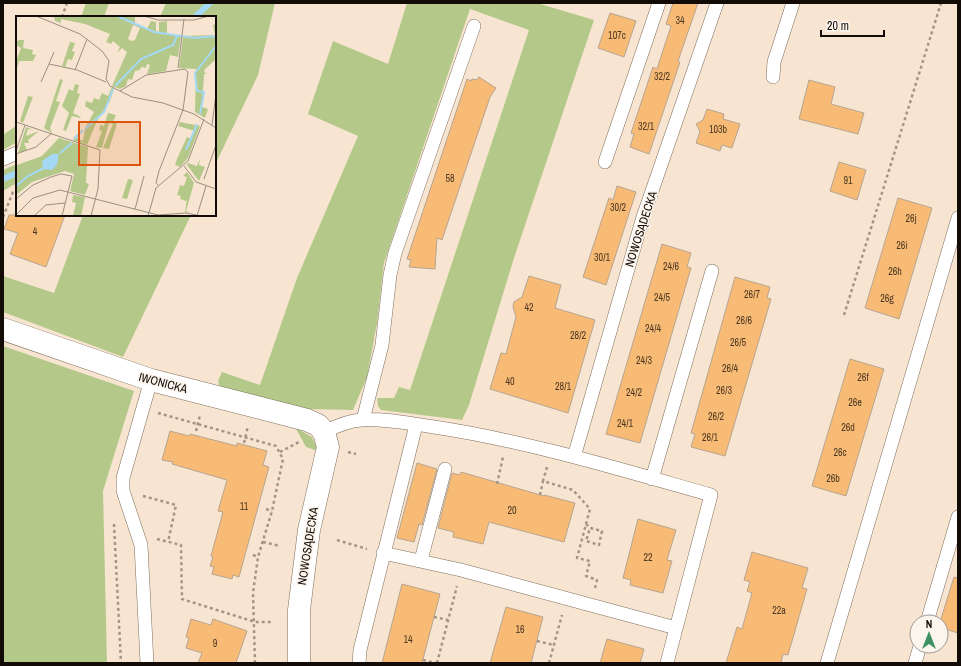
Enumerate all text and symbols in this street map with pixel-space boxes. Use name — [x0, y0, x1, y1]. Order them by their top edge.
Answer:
scale bar — [821, 12, 884, 38]
house number: 34 — [675, 14, 685, 27]
inset map — [16, 16, 216, 216]
text: 20 m — [827, 18, 849, 34]
house number: 107c — [608, 29, 626, 42]
house number: 32/2 — [654, 70, 670, 83]
house number: 32/1 — [638, 120, 654, 133]
house number: 103b — [709, 123, 728, 136]
house number: 58 — [445, 172, 455, 185]
house number: 91 — [843, 174, 853, 187]
street label: NOWOSĄDECKA — [621, 189, 661, 269]
house number: 30/2 — [610, 201, 626, 214]
house number: 26j — [906, 212, 917, 225]
house number: 4 — [33, 225, 38, 238]
house number: 26i — [896, 239, 908, 252]
house number: 30/1 — [594, 251, 610, 264]
house number: 24/6 — [663, 260, 679, 273]
house number: 26h — [888, 265, 902, 278]
house number: 26/7 — [744, 288, 760, 301]
house number: 24/5 — [654, 291, 670, 304]
house number: 26g — [880, 292, 894, 305]
house number: 42 — [524, 301, 534, 314]
house number: 26/6 — [736, 314, 752, 327]
house number: 24/4 — [645, 322, 661, 335]
house number: 28/2 — [570, 329, 586, 342]
house number: 26/5 — [730, 336, 746, 349]
house number: 24/3 — [636, 354, 652, 367]
house number: 26/4 — [722, 362, 738, 375]
street label: IWONICKA — [137, 369, 190, 397]
house number: 26f — [857, 371, 869, 384]
house number: 40 — [505, 375, 515, 388]
house number: 28/1 — [555, 380, 571, 393]
house number: 26/3 — [716, 384, 732, 397]
house number: 24/2 — [626, 386, 642, 399]
house number: 26e — [848, 396, 862, 409]
house number: 26/2 — [708, 410, 724, 423]
house number: 24/1 — [617, 417, 633, 430]
house number: 26d — [841, 421, 855, 434]
house number: 26/1 — [702, 431, 718, 444]
house number: 26c — [833, 446, 847, 459]
house number: 26b — [826, 472, 840, 485]
house number: 11 — [240, 500, 249, 513]
house number: 20 — [507, 504, 517, 517]
street label: NOWOSĄDECKA — [294, 505, 322, 586]
house number: 22 — [643, 551, 653, 564]
house number: 22a — [772, 604, 786, 617]
north arrow — [909, 614, 949, 654]
text: N — [926, 617, 932, 631]
house number: 16 — [515, 623, 525, 636]
house number: 14 — [403, 633, 413, 646]
house number: 9 — [213, 637, 218, 650]

